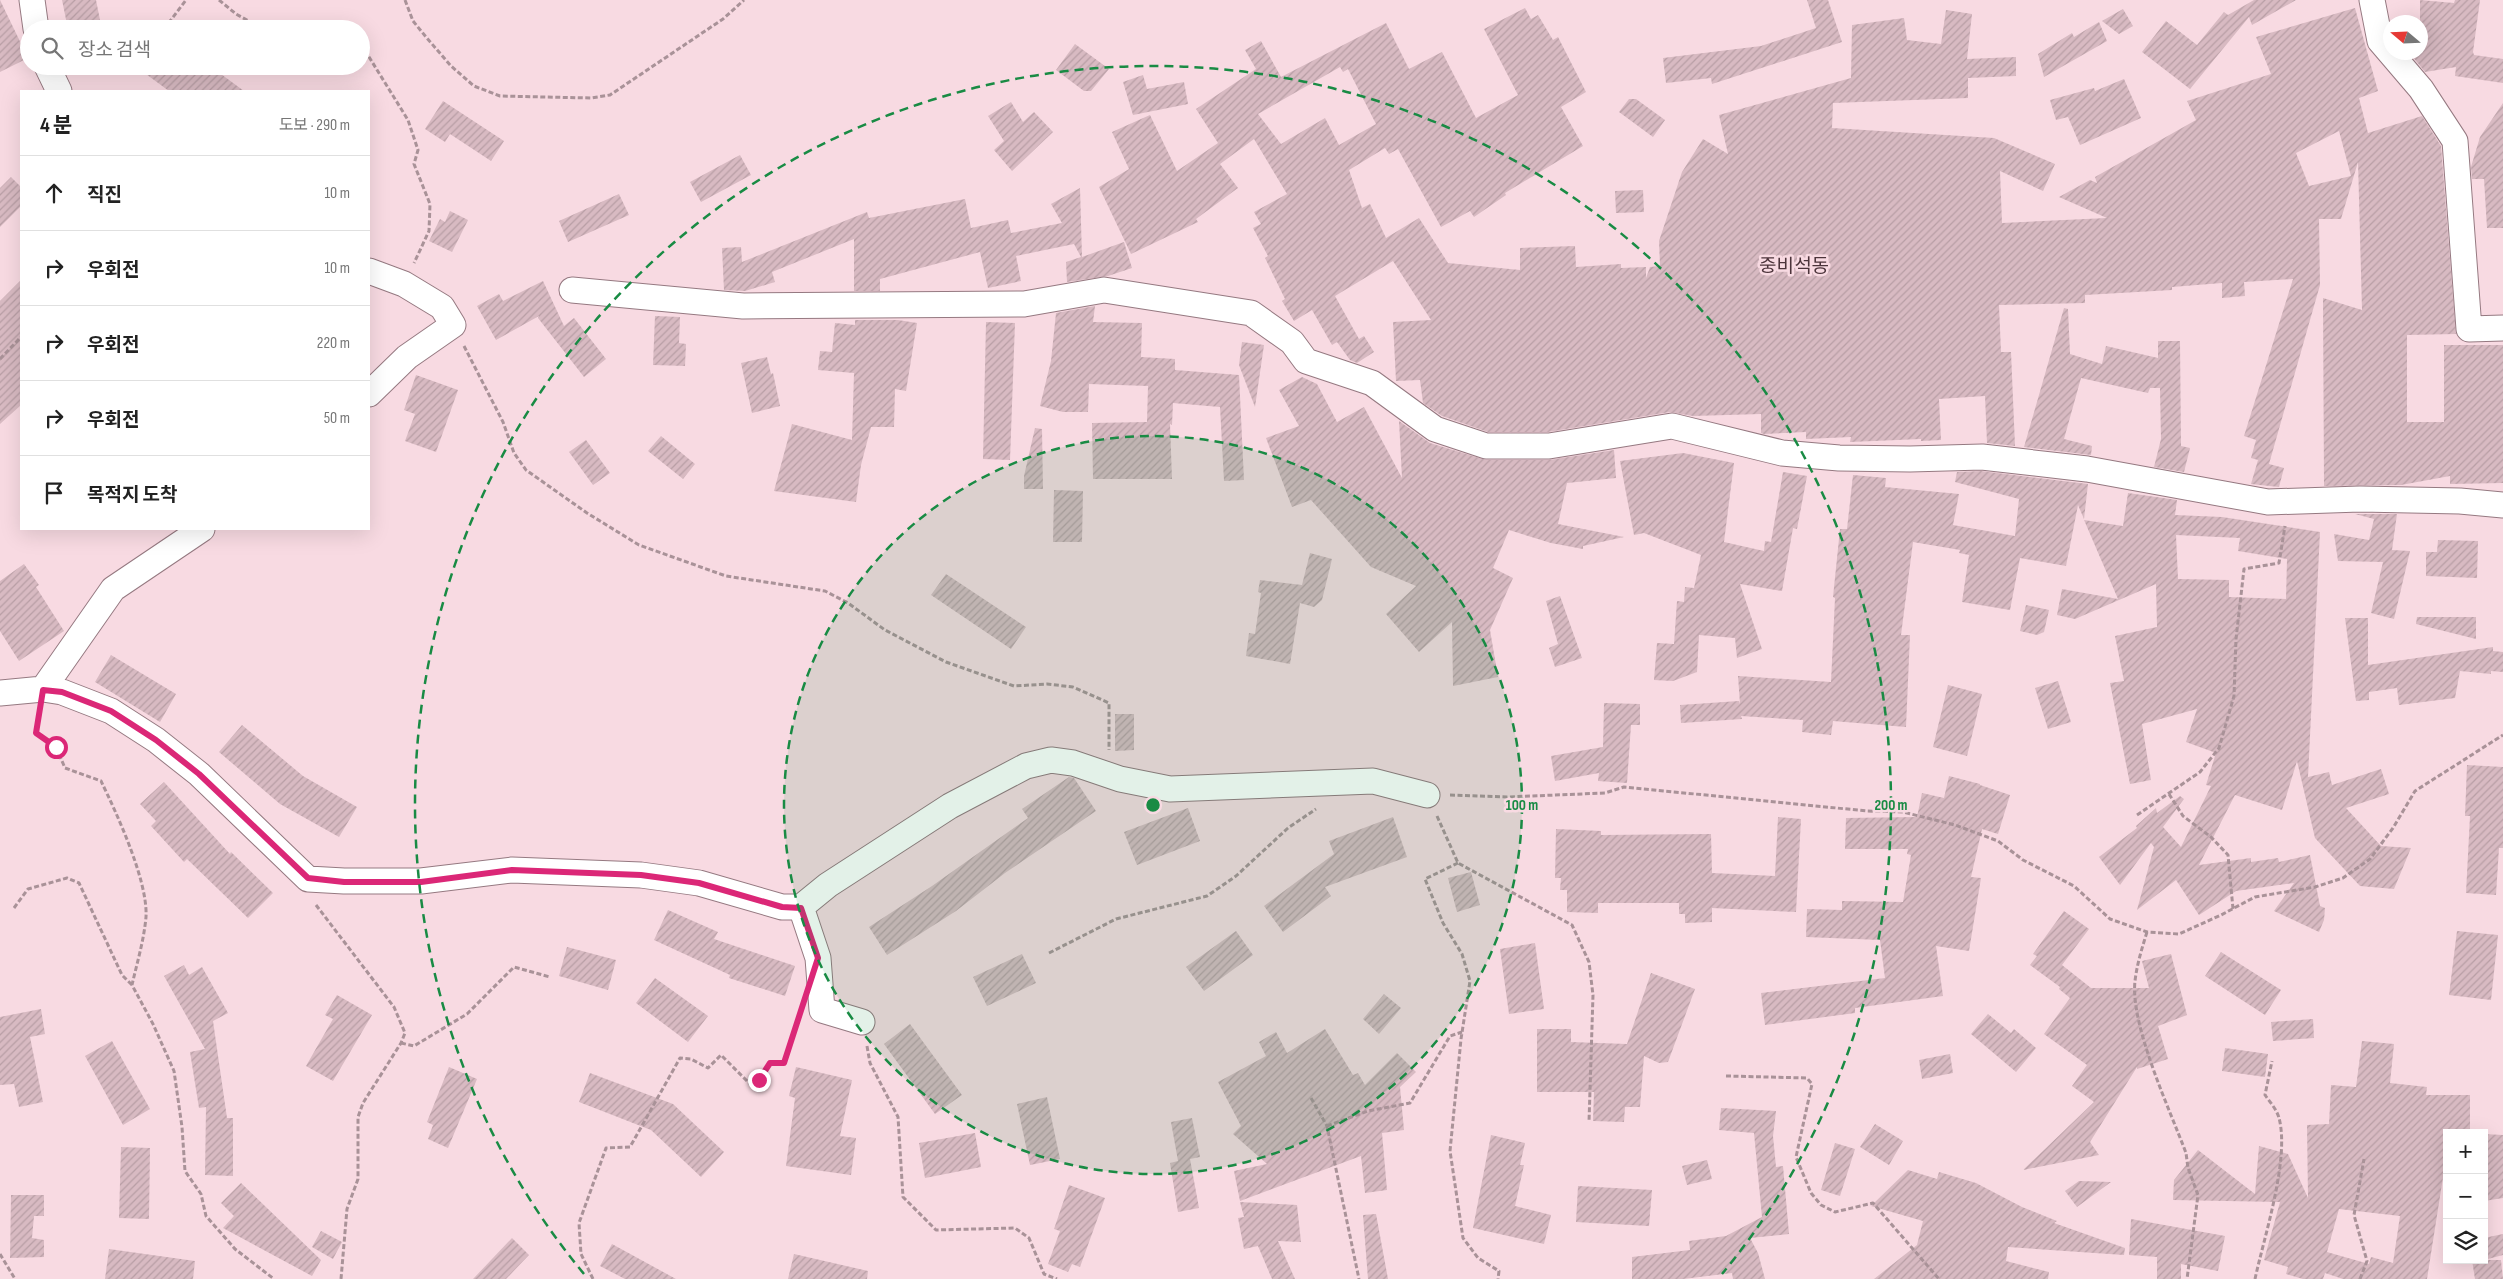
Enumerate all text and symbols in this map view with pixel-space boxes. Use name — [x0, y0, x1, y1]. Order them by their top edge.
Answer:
north arrow — [2383, 15, 2428, 60]
search box — [20, 20, 370, 75]
icon: search — [38, 34, 66, 62]
text: 장소 검색 — [78, 39, 151, 62]
text: 4 분 — [40, 113, 72, 138]
text: 도보 · 290 m — [279, 116, 350, 135]
icon: ahead — [40, 179, 68, 207]
text: 직진 — [87, 184, 122, 207]
text: 10 m — [324, 184, 350, 203]
icon: right — [40, 254, 68, 282]
district label: 중비석동 — [1759, 255, 1829, 278]
text: 우회전 — [87, 259, 139, 282]
text: 10 m — [324, 259, 350, 278]
icon: right — [40, 329, 68, 357]
text: 우회전 — [87, 334, 139, 357]
text: 220 m — [317, 334, 350, 353]
icon: right — [40, 404, 68, 432]
text: 우회전 — [87, 409, 139, 432]
text: 50 m — [324, 409, 350, 428]
icon: arrive — [40, 479, 68, 507]
text: 목적지 도착 — [87, 484, 177, 507]
route start — [45, 736, 68, 759]
centre of rings — [1144, 796, 1162, 814]
text: 100 m — [1506, 796, 1538, 815]
text: 200 m — [1874, 796, 1908, 815]
route end — [748, 1069, 771, 1092]
map controls — [2443, 1129, 2488, 1264]
button: + — [2443, 1129, 2488, 1174]
button: − — [2443, 1174, 2488, 1219]
button: layers — [2443, 1219, 2488, 1264]

